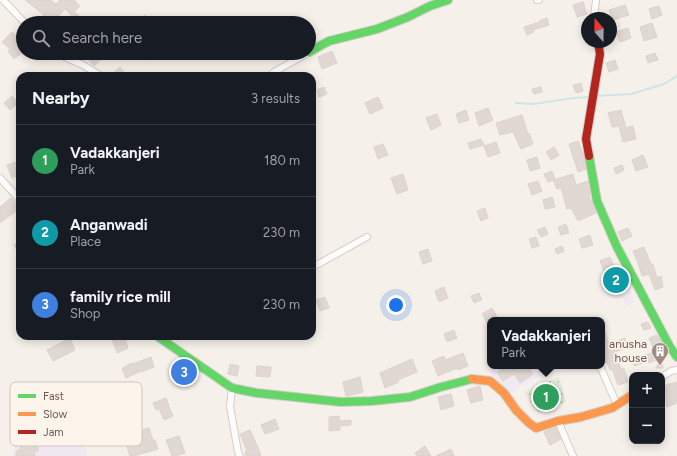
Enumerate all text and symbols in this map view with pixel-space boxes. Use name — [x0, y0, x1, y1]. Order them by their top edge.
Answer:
north arrow — [581, 12, 617, 48]
search box — [16, 16, 316, 60]
icon: search — [30, 27, 52, 49]
text: Search here — [62, 29, 142, 47]
text: Nearby — [32, 88, 90, 108]
text: 3 results — [251, 91, 300, 106]
text: Vadakkanjeri — [70, 144, 160, 162]
text: 1 — [42, 153, 48, 168]
text: 180 m — [264, 153, 300, 168]
text: Park — [70, 162, 95, 177]
text: Anganwadi — [70, 216, 148, 234]
text: 2 — [41, 225, 49, 240]
text: 230 m — [263, 225, 300, 240]
text: Place — [70, 234, 101, 249]
pin: 2 — [603, 265, 629, 295]
text: family rice mill — [70, 288, 171, 306]
your location — [386, 295, 406, 315]
text: 3 — [41, 297, 49, 312]
text: 230 m — [263, 297, 300, 312]
text: Shop — [70, 306, 100, 321]
popup — [487, 317, 605, 369]
text: Vadakkanjeri — [501, 327, 591, 345]
place label: anusha house — [609, 337, 647, 365]
building icon: anusha house — [650, 341, 670, 366]
text: Park — [501, 345, 526, 360]
pin: 3 — [171, 357, 197, 387]
map controls — [629, 372, 665, 444]
button: + — [629, 372, 665, 408]
legend — [10, 382, 142, 446]
pin: 1 — [533, 382, 559, 412]
text: Fast — [43, 390, 64, 403]
text: Slow — [43, 408, 67, 421]
button: − — [629, 408, 665, 444]
text: Jam — [43, 426, 64, 439]

